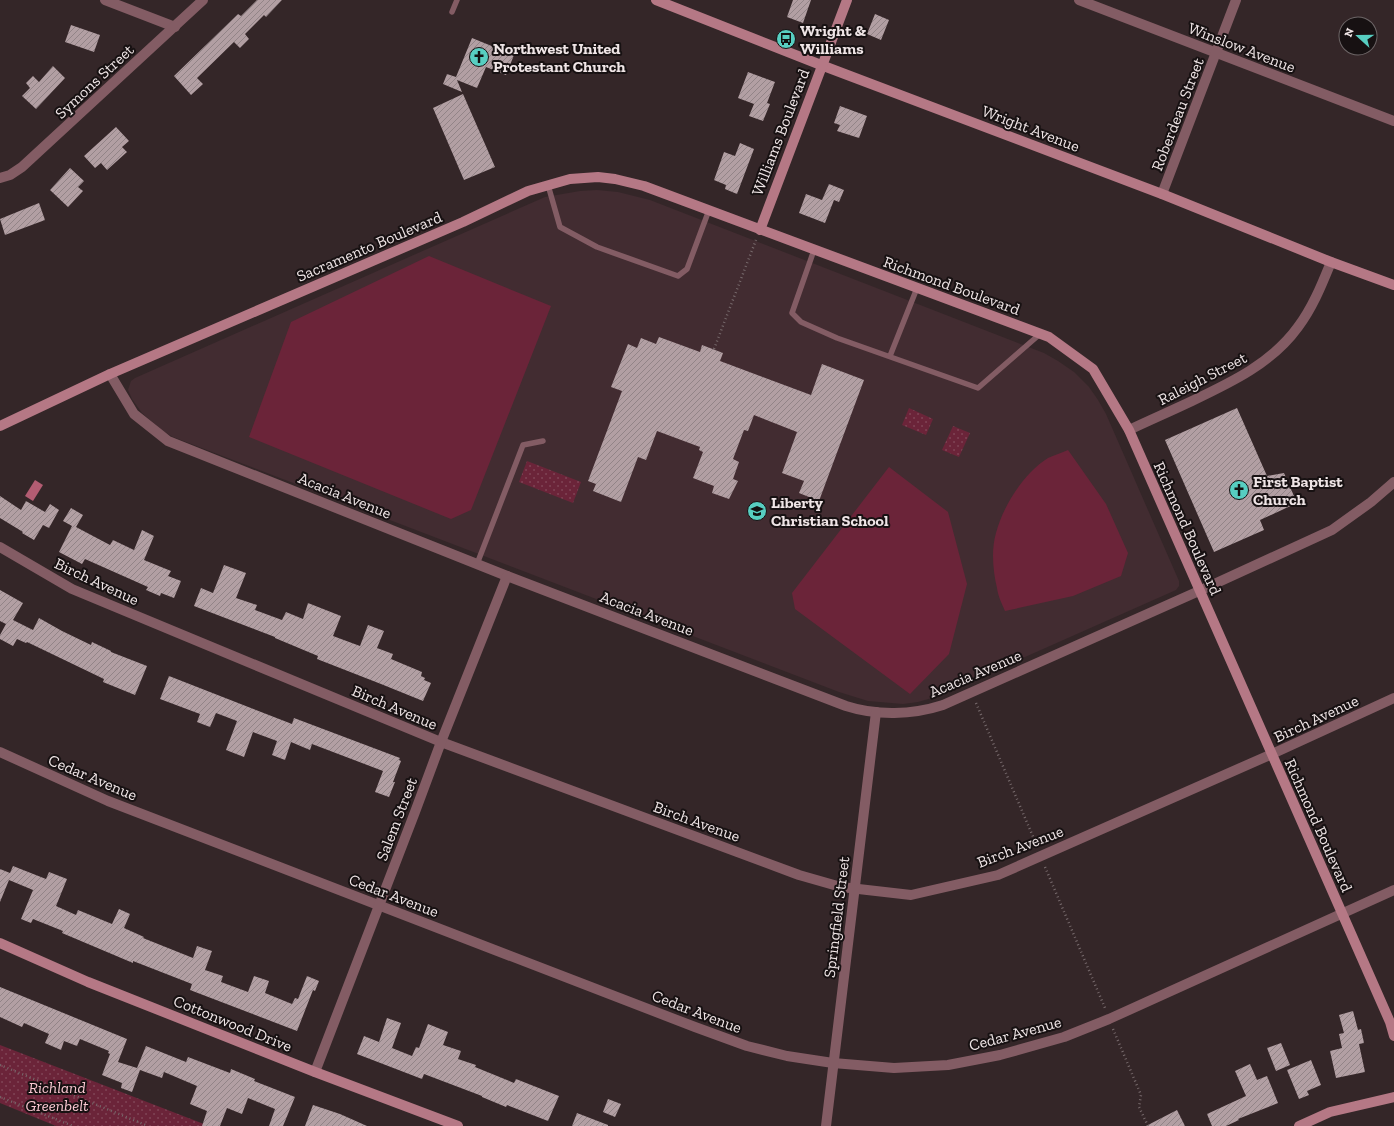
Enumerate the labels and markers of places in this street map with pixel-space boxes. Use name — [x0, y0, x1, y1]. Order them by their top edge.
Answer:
place label: Wright & Williams — [800, 21, 866, 58]
bus stop icon: Wright & Williams — [775, 28, 797, 50]
place label: Northwest United Protestant Church — [493, 39, 626, 76]
church icon: Northwest United Protestant Church — [468, 46, 490, 68]
place label: First Baptist Church — [1253, 472, 1343, 509]
church icon: First Baptist Church — [1228, 479, 1250, 501]
place label: Liberty Christian School — [771, 493, 889, 530]
school or university icon: Liberty Christian School — [746, 500, 768, 522]

